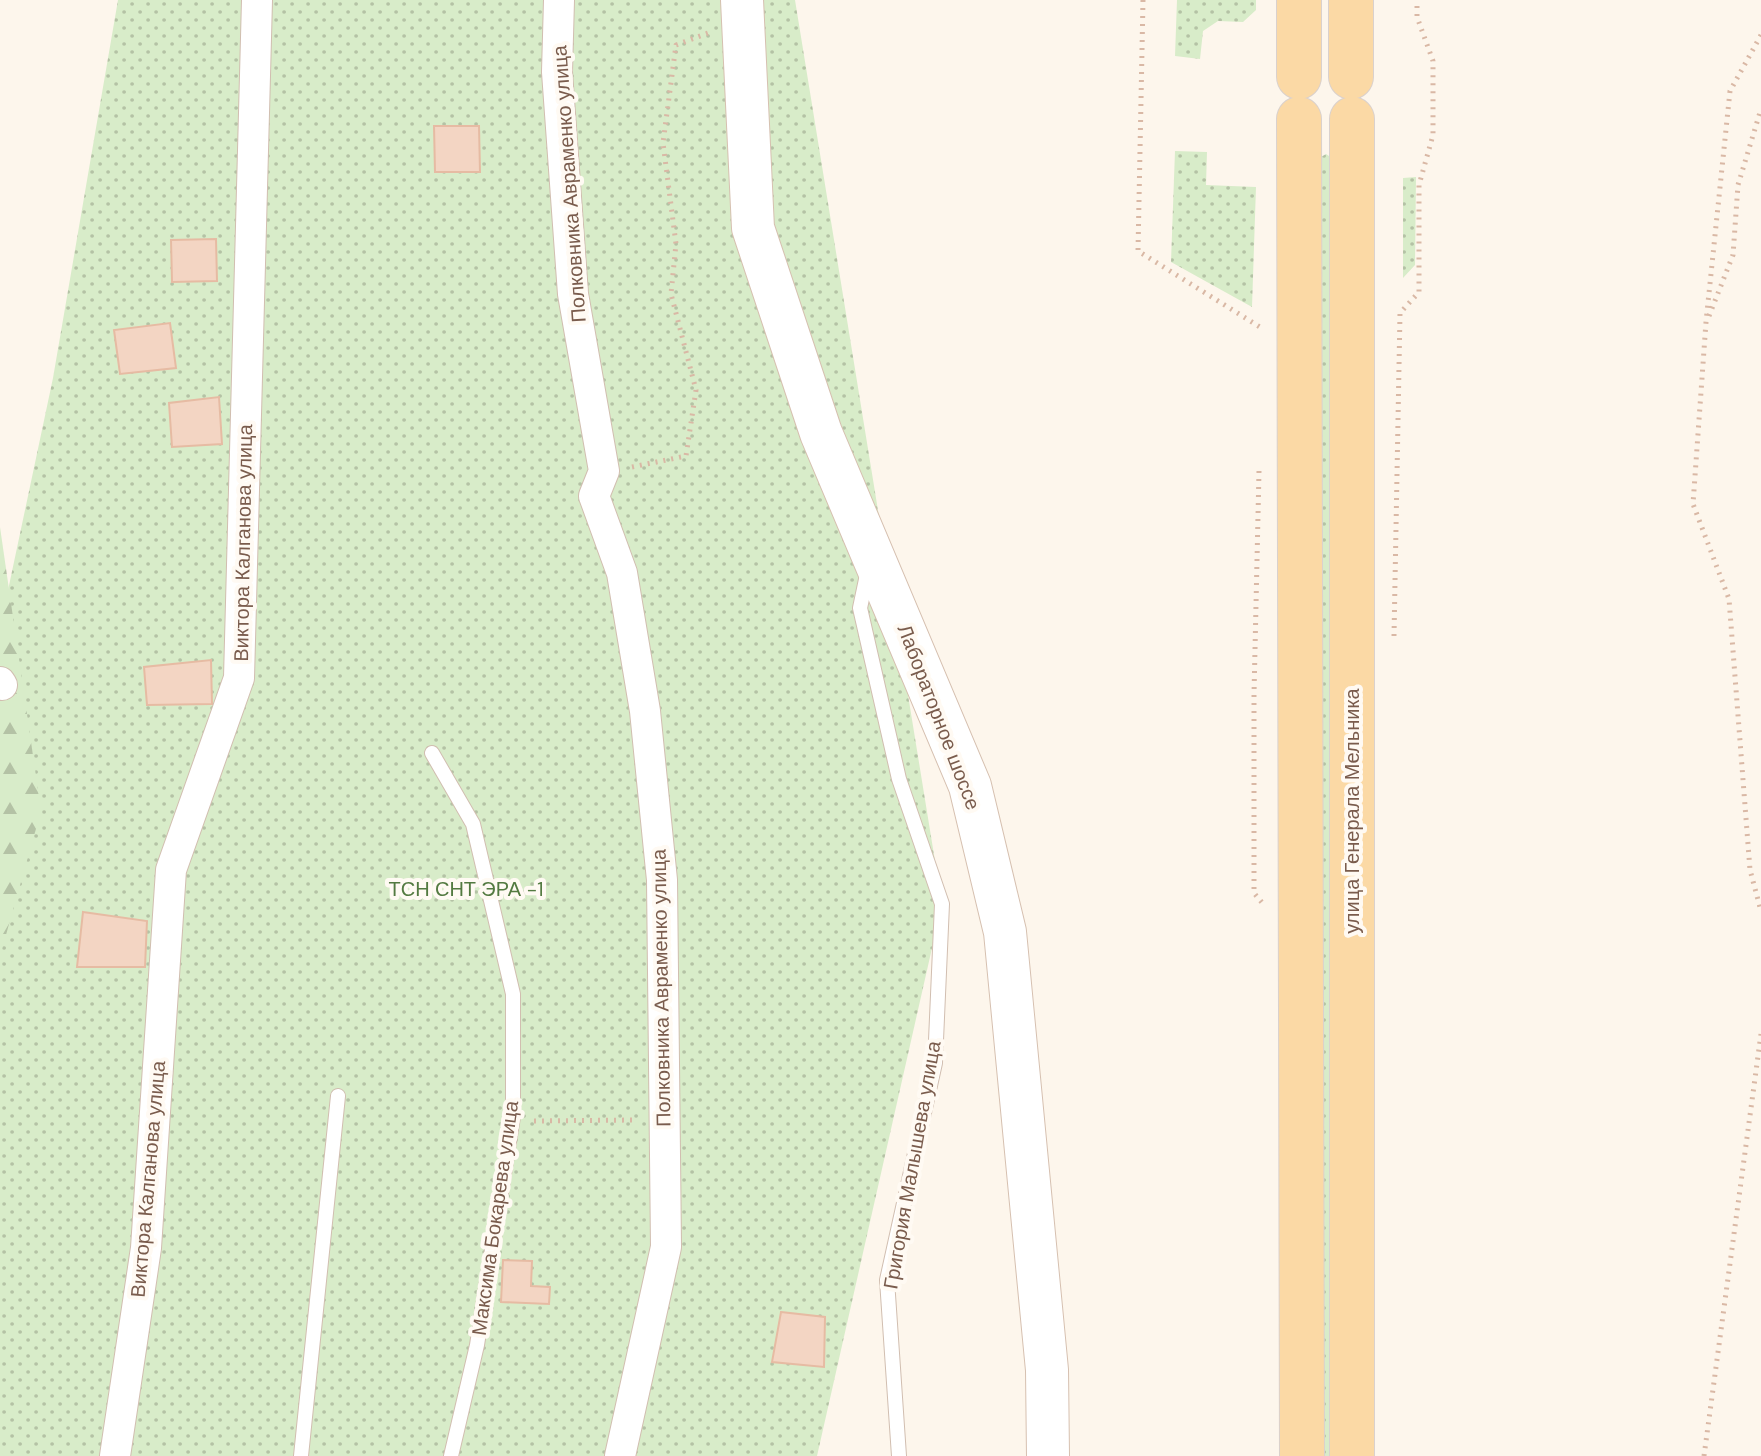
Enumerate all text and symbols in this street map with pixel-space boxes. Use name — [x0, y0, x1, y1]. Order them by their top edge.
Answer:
street label: Полковника Авраменко улица — [546, 44, 592, 323]
street label: Виктора Калганова улица — [228, 423, 258, 662]
street label: Лабораторное шоссе — [892, 621, 986, 813]
street label: улица Генерала Мельника — [1339, 687, 1365, 934]
street label: Полковника Авраменко улица — [646, 848, 676, 1127]
park label: ТСН СНТ ЭРА -1 — [389, 876, 543, 902]
street label: Григория Малышева улица — [877, 1038, 947, 1291]
street label: Виктора Калганова улица — [125, 1059, 171, 1298]
street label: Максима Бокарева улица — [466, 1098, 524, 1337]

